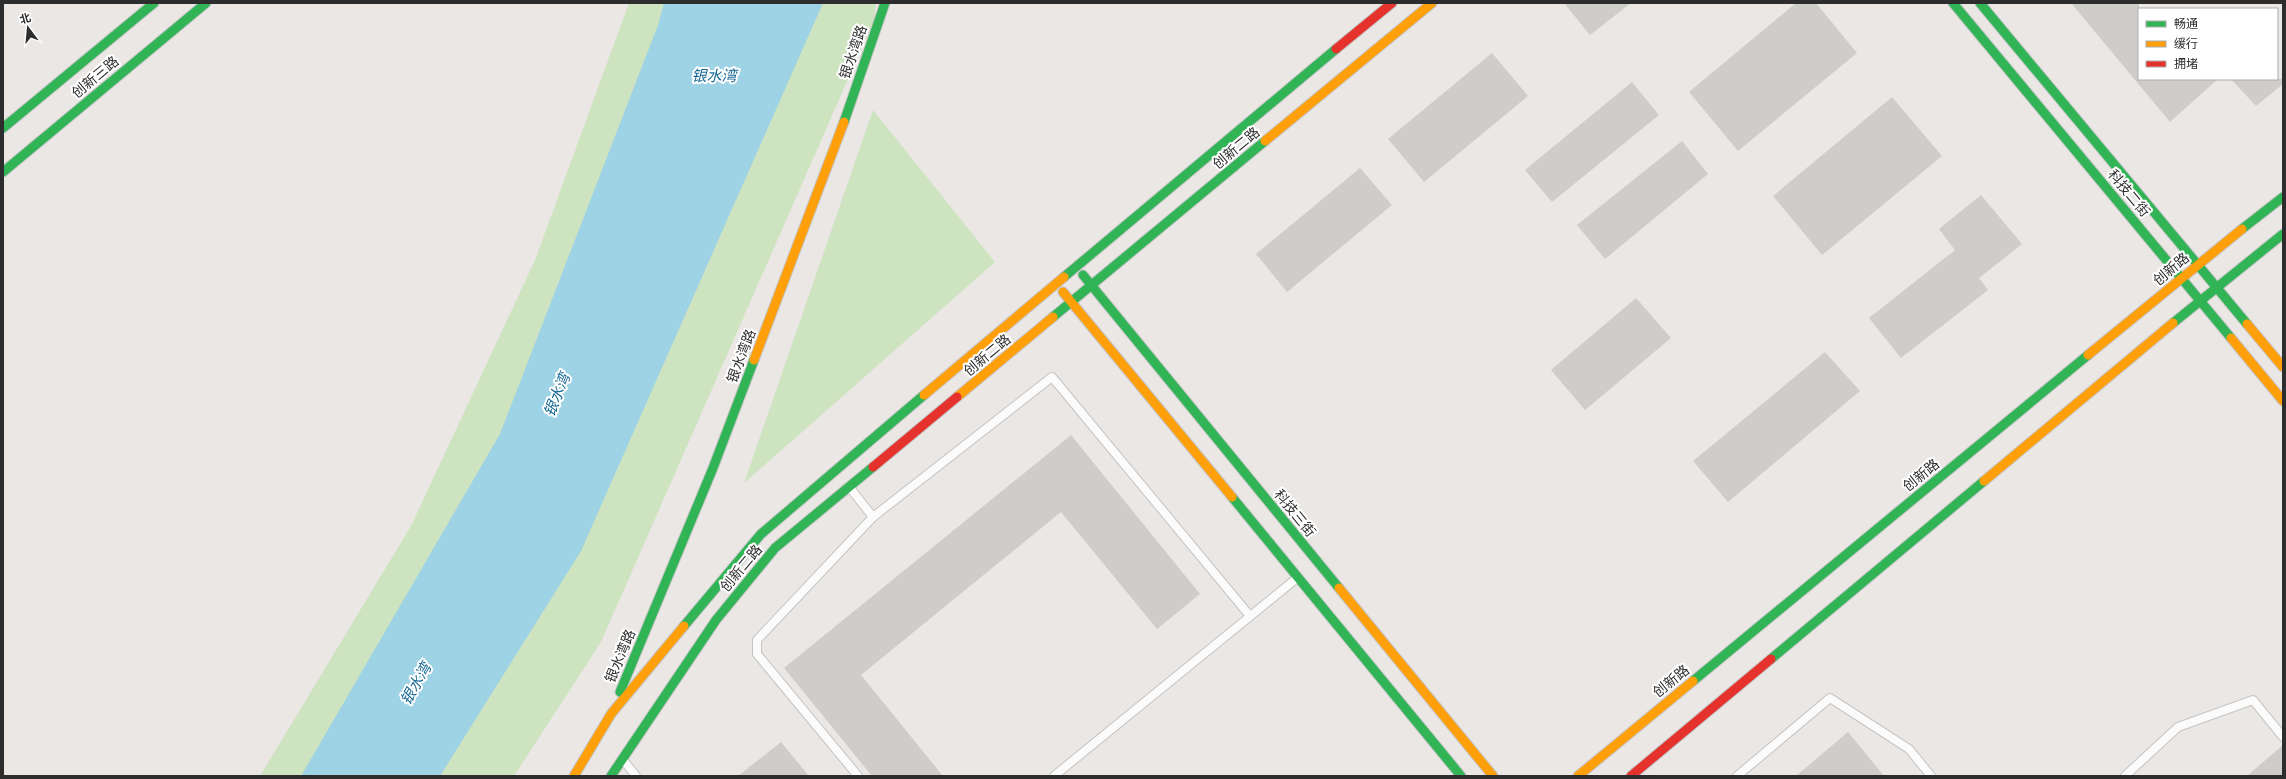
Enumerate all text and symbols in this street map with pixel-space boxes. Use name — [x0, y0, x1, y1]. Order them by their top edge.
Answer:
north arrow — [8, 8, 48, 48]
legend — [2138, 8, 2278, 80]
text: 北 — [18, 10, 32, 26]
text: 畅通 — [2174, 16, 2198, 30]
street label: 银水湾路 — [835, 23, 870, 81]
text: 缓行 — [2174, 36, 2198, 50]
street label: 创新三路 — [68, 52, 122, 101]
text: 拥堵 — [2174, 56, 2198, 70]
water label: 银水湾 — [691, 66, 739, 84]
street label: 创新二路 — [1209, 123, 1263, 172]
street label: 科技二街 — [2105, 166, 2154, 220]
street label: 创新路 — [2149, 249, 2192, 289]
street label: 银水湾路 — [723, 327, 759, 385]
street label: 创新二路 — [960, 330, 1014, 379]
water label: 银水湾 — [539, 368, 574, 419]
street label: 创新路 — [1899, 455, 1942, 494]
street label: 科技三街 — [1271, 486, 1320, 540]
street label: 创新二路 — [716, 541, 765, 595]
street label: 银水湾路 — [601, 627, 638, 685]
water label: 银水湾 — [396, 657, 436, 707]
street label: 创新路 — [1649, 661, 1692, 700]

